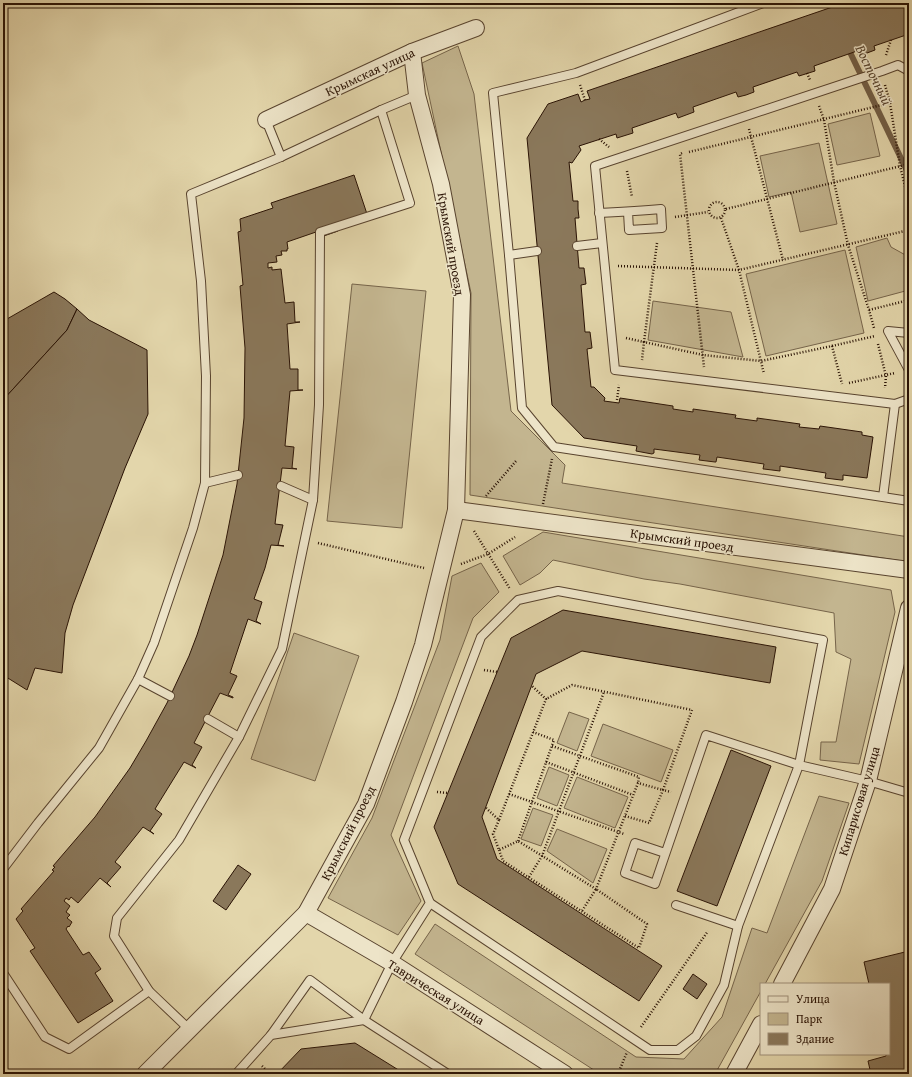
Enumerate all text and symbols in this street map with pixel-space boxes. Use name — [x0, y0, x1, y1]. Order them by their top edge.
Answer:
water label: Восточный — [850, 41, 897, 108]
street label: Крымская улица — [322, 43, 419, 101]
street label: Крымский проезд — [433, 191, 469, 297]
street label: Крымский проезд — [629, 523, 735, 557]
street label: Кипарисовая улица — [833, 743, 885, 858]
street label: Крымский проезд — [316, 782, 380, 884]
street label: Таврическая улица — [384, 955, 489, 1030]
legend — [760, 983, 890, 1055]
text: Улица — [796, 990, 830, 1007]
text: Парк — [796, 1010, 823, 1027]
text: Здание — [796, 1030, 835, 1047]

